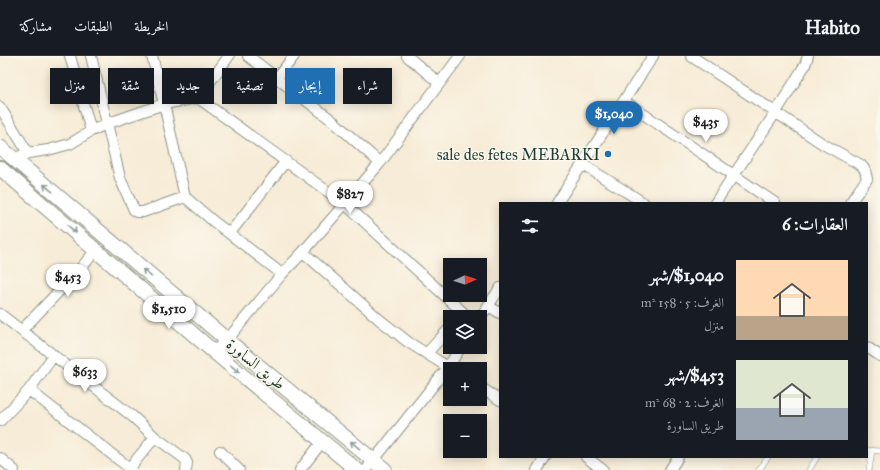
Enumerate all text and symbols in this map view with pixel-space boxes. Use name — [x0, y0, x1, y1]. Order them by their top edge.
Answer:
text: Habito — [805, 16, 860, 39]
text: مشاركة — [20, 18, 52, 35]
text: الطبقات — [74, 18, 112, 35]
text: الخريطة — [134, 18, 168, 35]
chip: منزل — [50, 68, 100, 104]
chip: شقة — [108, 68, 154, 104]
chip: جديد — [162, 68, 214, 104]
chip: تصفية — [222, 68, 277, 104]
chip: إيجار — [285, 68, 335, 104]
chip: شراء — [343, 68, 392, 104]
pin: $1,040 — [581, 101, 647, 135]
text: $1,040 — [595, 106, 633, 122]
pin: $435 — [682, 109, 730, 143]
text: $435 — [693, 114, 719, 130]
place label: sale des fetes MEBARKI — [437, 145, 600, 164]
marker: sale des fetes MEBARKI — [603, 149, 613, 159]
pin: $827 — [326, 181, 374, 215]
one-way arrow — [43, 184, 54, 193]
text: $827 — [336, 186, 364, 202]
text: العقارات: 6 — [782, 214, 848, 235]
icon: filters — [519, 215, 541, 237]
one-way arrow — [67, 225, 78, 234]
north arrow — [443, 258, 487, 302]
map controls — [443, 258, 487, 458]
pin: $453 — [44, 264, 92, 298]
text: $1,040/شهر — [649, 265, 724, 286]
one-way arrow — [142, 268, 153, 277]
text: $453 — [55, 269, 81, 285]
icon: home — [768, 276, 816, 324]
text: الغرف: 5 · 158 m² — [641, 295, 724, 311]
pin: $1,510 — [136, 296, 202, 330]
text: $1,510 — [152, 301, 186, 317]
button: layers — [443, 310, 487, 354]
text: منزل — [704, 318, 724, 334]
street label: طريق الساورة — [222, 334, 289, 394]
pin: $633 — [61, 359, 109, 393]
button: + — [443, 362, 487, 406]
text: $633 — [73, 364, 97, 380]
one-way arrow — [229, 364, 240, 373]
text: $453/شهر — [666, 365, 724, 386]
icon: home — [768, 376, 816, 424]
text: الغرف: 2 · 68 m² — [645, 395, 724, 411]
button: − — [443, 414, 487, 458]
text: طريق الساورة — [667, 418, 724, 434]
one-way arrow — [350, 441, 360, 450]

